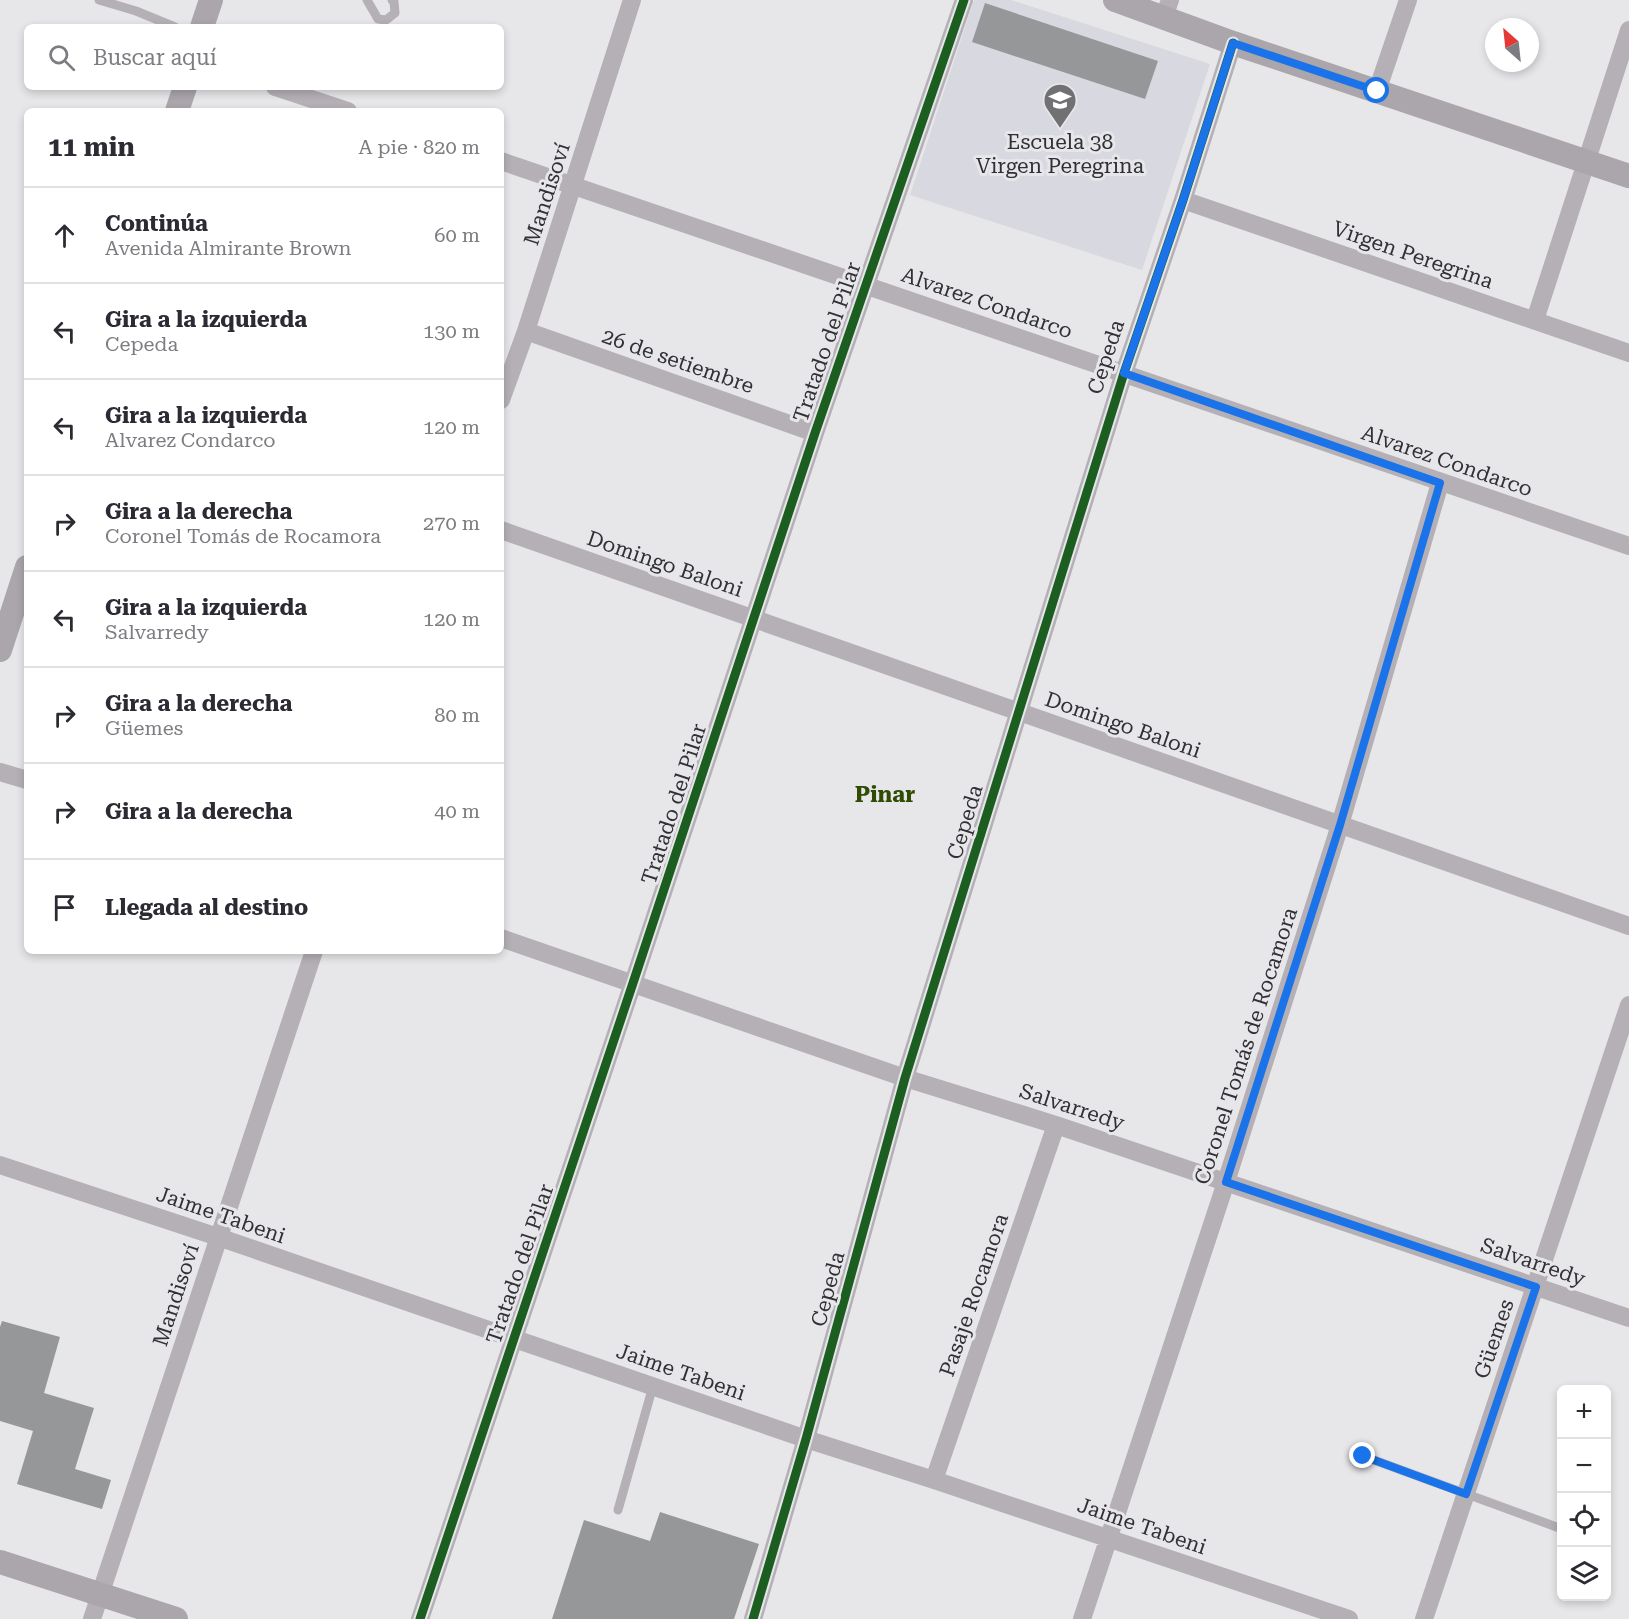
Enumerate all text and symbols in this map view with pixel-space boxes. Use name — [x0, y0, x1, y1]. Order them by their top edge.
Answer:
north arrow — [1485, 18, 1539, 72]
search box — [24, 24, 504, 90]
icon: search — [45, 41, 78, 74]
text: Buscar aquí — [93, 45, 217, 70]
route start — [1363, 77, 1389, 103]
school or university icon: Escuela 38 Virgen Peregrina — [1042, 82, 1078, 129]
place label: Escuela 38 Virgen Peregrina — [976, 130, 1145, 178]
text: 11 min — [48, 132, 135, 162]
text: A pie · 820 m — [358, 135, 480, 159]
street label: Mandisoví — [519, 140, 575, 248]
text: Continúa — [105, 211, 208, 236]
street label: Virgen Peregrina — [1330, 216, 1497, 294]
icon: ahead — [48, 219, 81, 252]
text: 60 m — [434, 223, 480, 247]
text: Avenida Almirante Brown — [105, 236, 351, 260]
street label: Tratado del Pilar — [788, 259, 866, 425]
street label: Alvarez Condarco — [898, 262, 1076, 344]
text: Gira a la izquierda — [105, 307, 307, 332]
icon: left — [48, 315, 81, 348]
street label: Cepeda — [1083, 316, 1129, 397]
text: 130 m — [423, 319, 480, 343]
street label: 26 de setiembre — [599, 324, 757, 398]
text: Cepeda — [105, 332, 178, 356]
text: Gira a la izquierda — [105, 403, 307, 428]
icon: left — [48, 411, 81, 444]
text: 120 m — [423, 415, 480, 439]
street label: Alvarez Condarco — [1358, 420, 1536, 502]
text: Alvarez Condarco — [105, 428, 276, 452]
text: Gira a la derecha — [105, 499, 292, 524]
icon: right — [48, 507, 81, 540]
text: 270 m — [423, 511, 480, 535]
text: Coronel Tomás de Rocamora — [105, 524, 381, 548]
street label: Domingo Baloni — [584, 526, 746, 602]
text: Gira a la izquierda — [105, 595, 307, 620]
icon: left — [48, 603, 81, 636]
text: 120 m — [423, 607, 480, 631]
text: Salvarredy — [105, 620, 209, 644]
street label: Domingo Baloni — [1042, 687, 1204, 763]
text: Gira a la derecha — [105, 691, 292, 716]
icon: right — [48, 699, 81, 732]
text: 80 m — [434, 703, 480, 727]
text: Güemes — [105, 716, 183, 740]
street label: Tratado del Pilar — [637, 720, 711, 887]
street label: Cepeda — [942, 781, 988, 862]
district label: Pinar — [855, 782, 915, 807]
icon: right — [48, 795, 81, 828]
text: Gira a la derecha — [105, 799, 292, 824]
text: 40 m — [434, 799, 480, 823]
icon: arrive — [48, 891, 81, 924]
text: Llegada al destino — [105, 895, 308, 920]
street label: Coronel Tomás de Rocamora — [1190, 904, 1302, 1188]
street label: Salvarredy — [1017, 1079, 1128, 1135]
street label: Tratado del Pilar — [481, 1181, 559, 1347]
street label: Jaime Tabeni — [153, 1182, 289, 1248]
street label: Pasaje Rocamora — [935, 1210, 1013, 1380]
street label: Salvarredy — [1478, 1233, 1589, 1291]
street label: Mandisoví — [148, 1241, 204, 1349]
street label: Cepeda — [806, 1248, 850, 1329]
street label: Güemes — [1469, 1296, 1519, 1382]
street label: Jaime Tabeni — [613, 1339, 749, 1405]
map controls — [1557, 1385, 1611, 1601]
button: + — [1557, 1385, 1611, 1439]
button: − — [1557, 1439, 1611, 1493]
route end — [1349, 1442, 1375, 1468]
street label: Jaime Tabeni — [1074, 1493, 1210, 1559]
button: locate — [1557, 1493, 1611, 1547]
button: layers — [1557, 1547, 1611, 1601]

